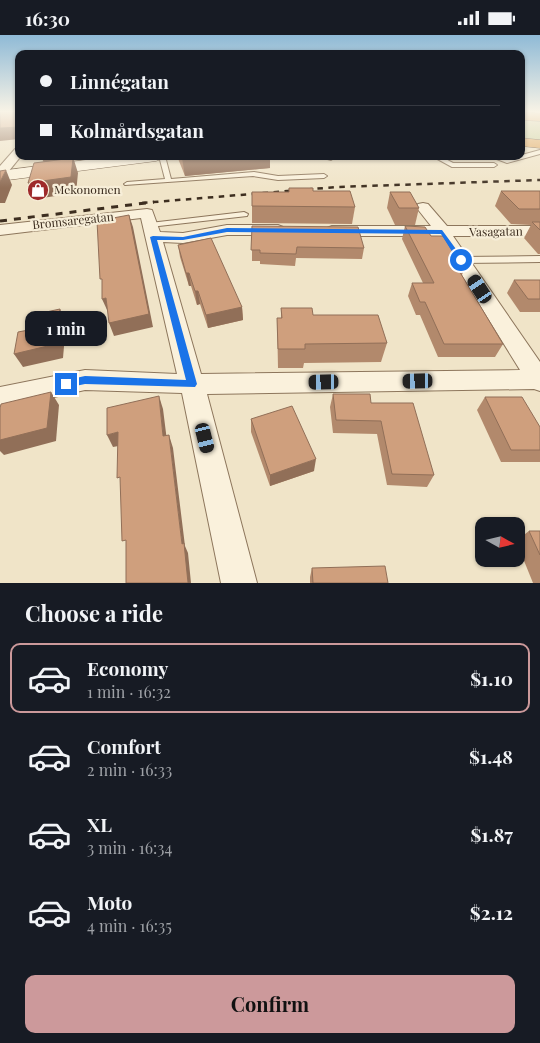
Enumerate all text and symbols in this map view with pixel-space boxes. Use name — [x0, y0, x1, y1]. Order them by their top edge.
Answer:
text: 16:30 — [25, 5, 70, 31]
text: Linnégatan — [70, 68, 169, 94]
text: Kolmårdsgatan — [70, 117, 204, 143]
shop icon: Mekonomen — [26, 178, 50, 202]
place label: Mekonomen — [54, 181, 121, 197]
street label: Bromsaregatan — [31, 208, 114, 232]
street label: Vasagatan — [468, 223, 523, 239]
route start — [450, 249, 472, 271]
car — [465, 272, 494, 306]
callout: 1 min — [25, 311, 107, 347]
text: 1 min — [46, 318, 86, 339]
route end — [55, 373, 77, 395]
car — [402, 373, 433, 389]
car — [308, 374, 339, 390]
car — [194, 422, 215, 454]
north arrow — [475, 517, 525, 567]
map controls — [475, 517, 525, 567]
text: Choose a ride — [25, 598, 163, 628]
text: Economy — [87, 655, 168, 681]
icon: car — [27, 656, 72, 701]
text: $1.10 — [470, 665, 513, 691]
text: 1 min · 16:32 — [87, 681, 171, 702]
text: Comfort — [87, 733, 161, 759]
icon: car — [27, 734, 72, 779]
text: $1.48 — [469, 743, 513, 769]
text: 2 min · 16:33 — [87, 759, 172, 780]
text: XL — [87, 811, 112, 837]
icon: car — [27, 812, 72, 857]
text: $1.87 — [470, 821, 513, 847]
text: 3 min · 16:34 — [87, 837, 172, 858]
text: Moto — [87, 889, 132, 915]
icon: car — [27, 890, 72, 935]
text: $2.12 — [470, 899, 513, 925]
text: 4 min · 16:35 — [87, 915, 172, 936]
button: Confirm — [25, 975, 515, 1033]

